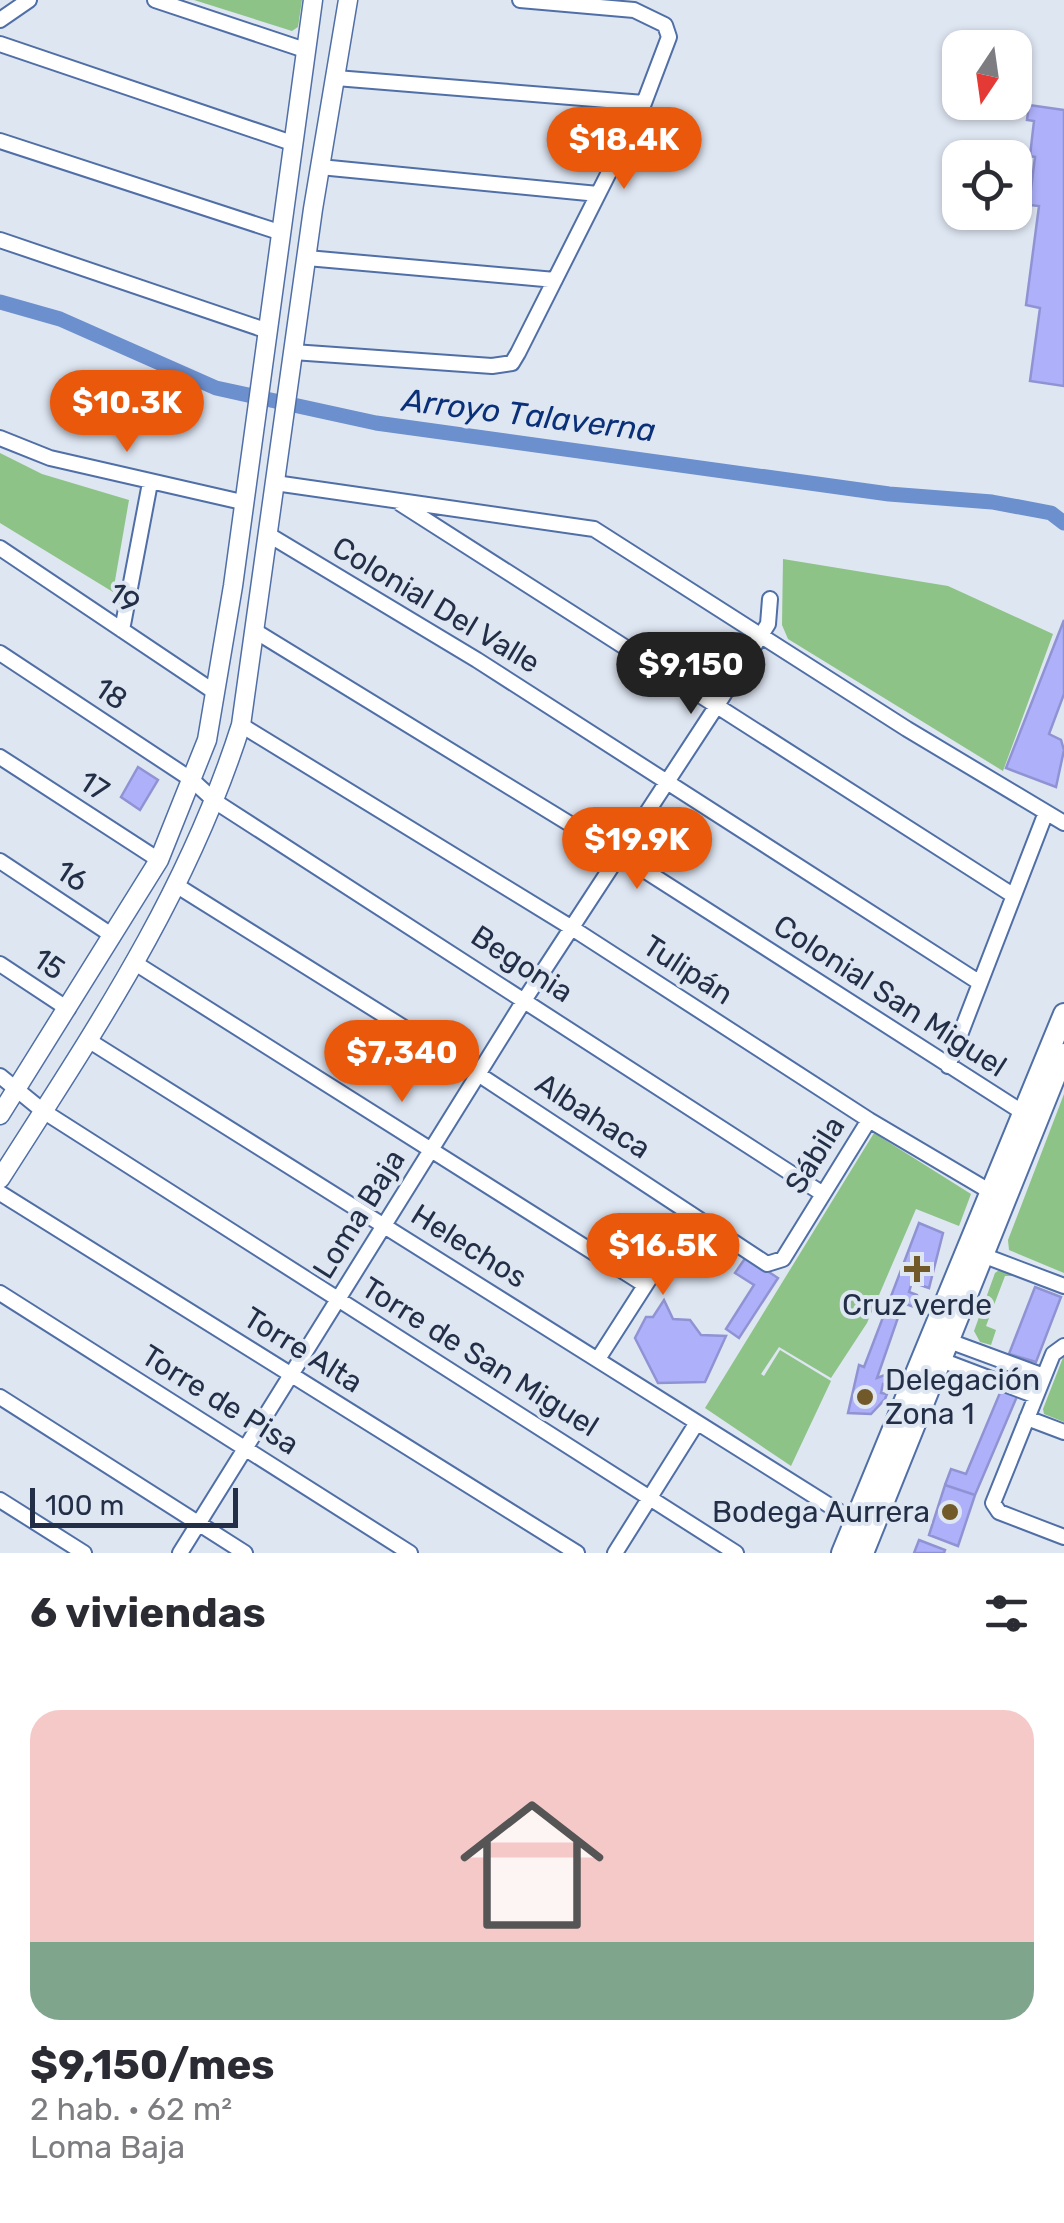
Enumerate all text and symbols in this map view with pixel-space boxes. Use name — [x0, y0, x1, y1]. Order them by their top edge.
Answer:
north arrow — [942, 30, 1032, 120]
map controls — [942, 30, 1032, 230]
pin: $18.4K — [543, 107, 705, 192]
text: $18.4K — [569, 120, 679, 158]
button: locate — [942, 140, 1032, 230]
pin: $10.3K — [46, 370, 208, 455]
water label: Arroyo Talaverna — [398, 380, 658, 449]
text: $10.3K — [72, 383, 182, 421]
street label: Colonial Del Valle — [326, 529, 546, 681]
street label: 19 — [101, 575, 147, 621]
pin: $9,150 — [610, 632, 772, 717]
text: $9,150 — [638, 645, 744, 683]
street label: 18 — [88, 670, 134, 718]
street label: 17 — [72, 763, 116, 809]
pin: $19.9K — [556, 807, 718, 892]
text: $19.9K — [584, 820, 690, 858]
street label: 16 — [49, 852, 95, 900]
street label: Colonial San Miguel — [767, 907, 1013, 1085]
street label: Begonia — [464, 918, 580, 1010]
street label: Tulipán — [636, 928, 740, 1012]
street label: 15 — [26, 941, 72, 987]
pin: $7,340 — [321, 1020, 483, 1105]
text: $7,340 — [346, 1033, 458, 1071]
street label: Albahaca — [529, 1066, 657, 1166]
street label: Sábila — [777, 1110, 853, 1200]
street label: Loma Baja — [305, 1143, 413, 1285]
street label: Helechos — [404, 1196, 534, 1296]
pin: $16.5K — [582, 1213, 744, 1298]
text: $16.5K — [608, 1226, 718, 1264]
marker: Cruz verde — [904, 1256, 930, 1282]
street label: Torre de San Miguel — [355, 1270, 605, 1444]
place label: Cruz verde — [842, 1287, 992, 1323]
street label: Torre Alta — [237, 1299, 369, 1401]
street label: Torre de Pisa — [135, 1337, 305, 1463]
place label: Delegación Zona 1 — [885, 1362, 1040, 1432]
marker: Delegación Zona 1 — [854, 1386, 876, 1408]
scale bar — [30, 1483, 238, 1528]
text: 100 m — [45, 1489, 124, 1522]
place label: Bodega Aurrera — [712, 1494, 930, 1530]
marker: Bodega Aurrera — [939, 1501, 961, 1523]
icon: filters — [979, 1586, 1034, 1641]
text: 6 viviendas — [30, 1588, 266, 1638]
icon: home — [442, 1775, 622, 1955]
text: $9,150/mes — [30, 2040, 275, 2090]
text: 2 hab. · 62 m² — [30, 2090, 232, 2128]
text: Loma Baja — [30, 2128, 185, 2166]

